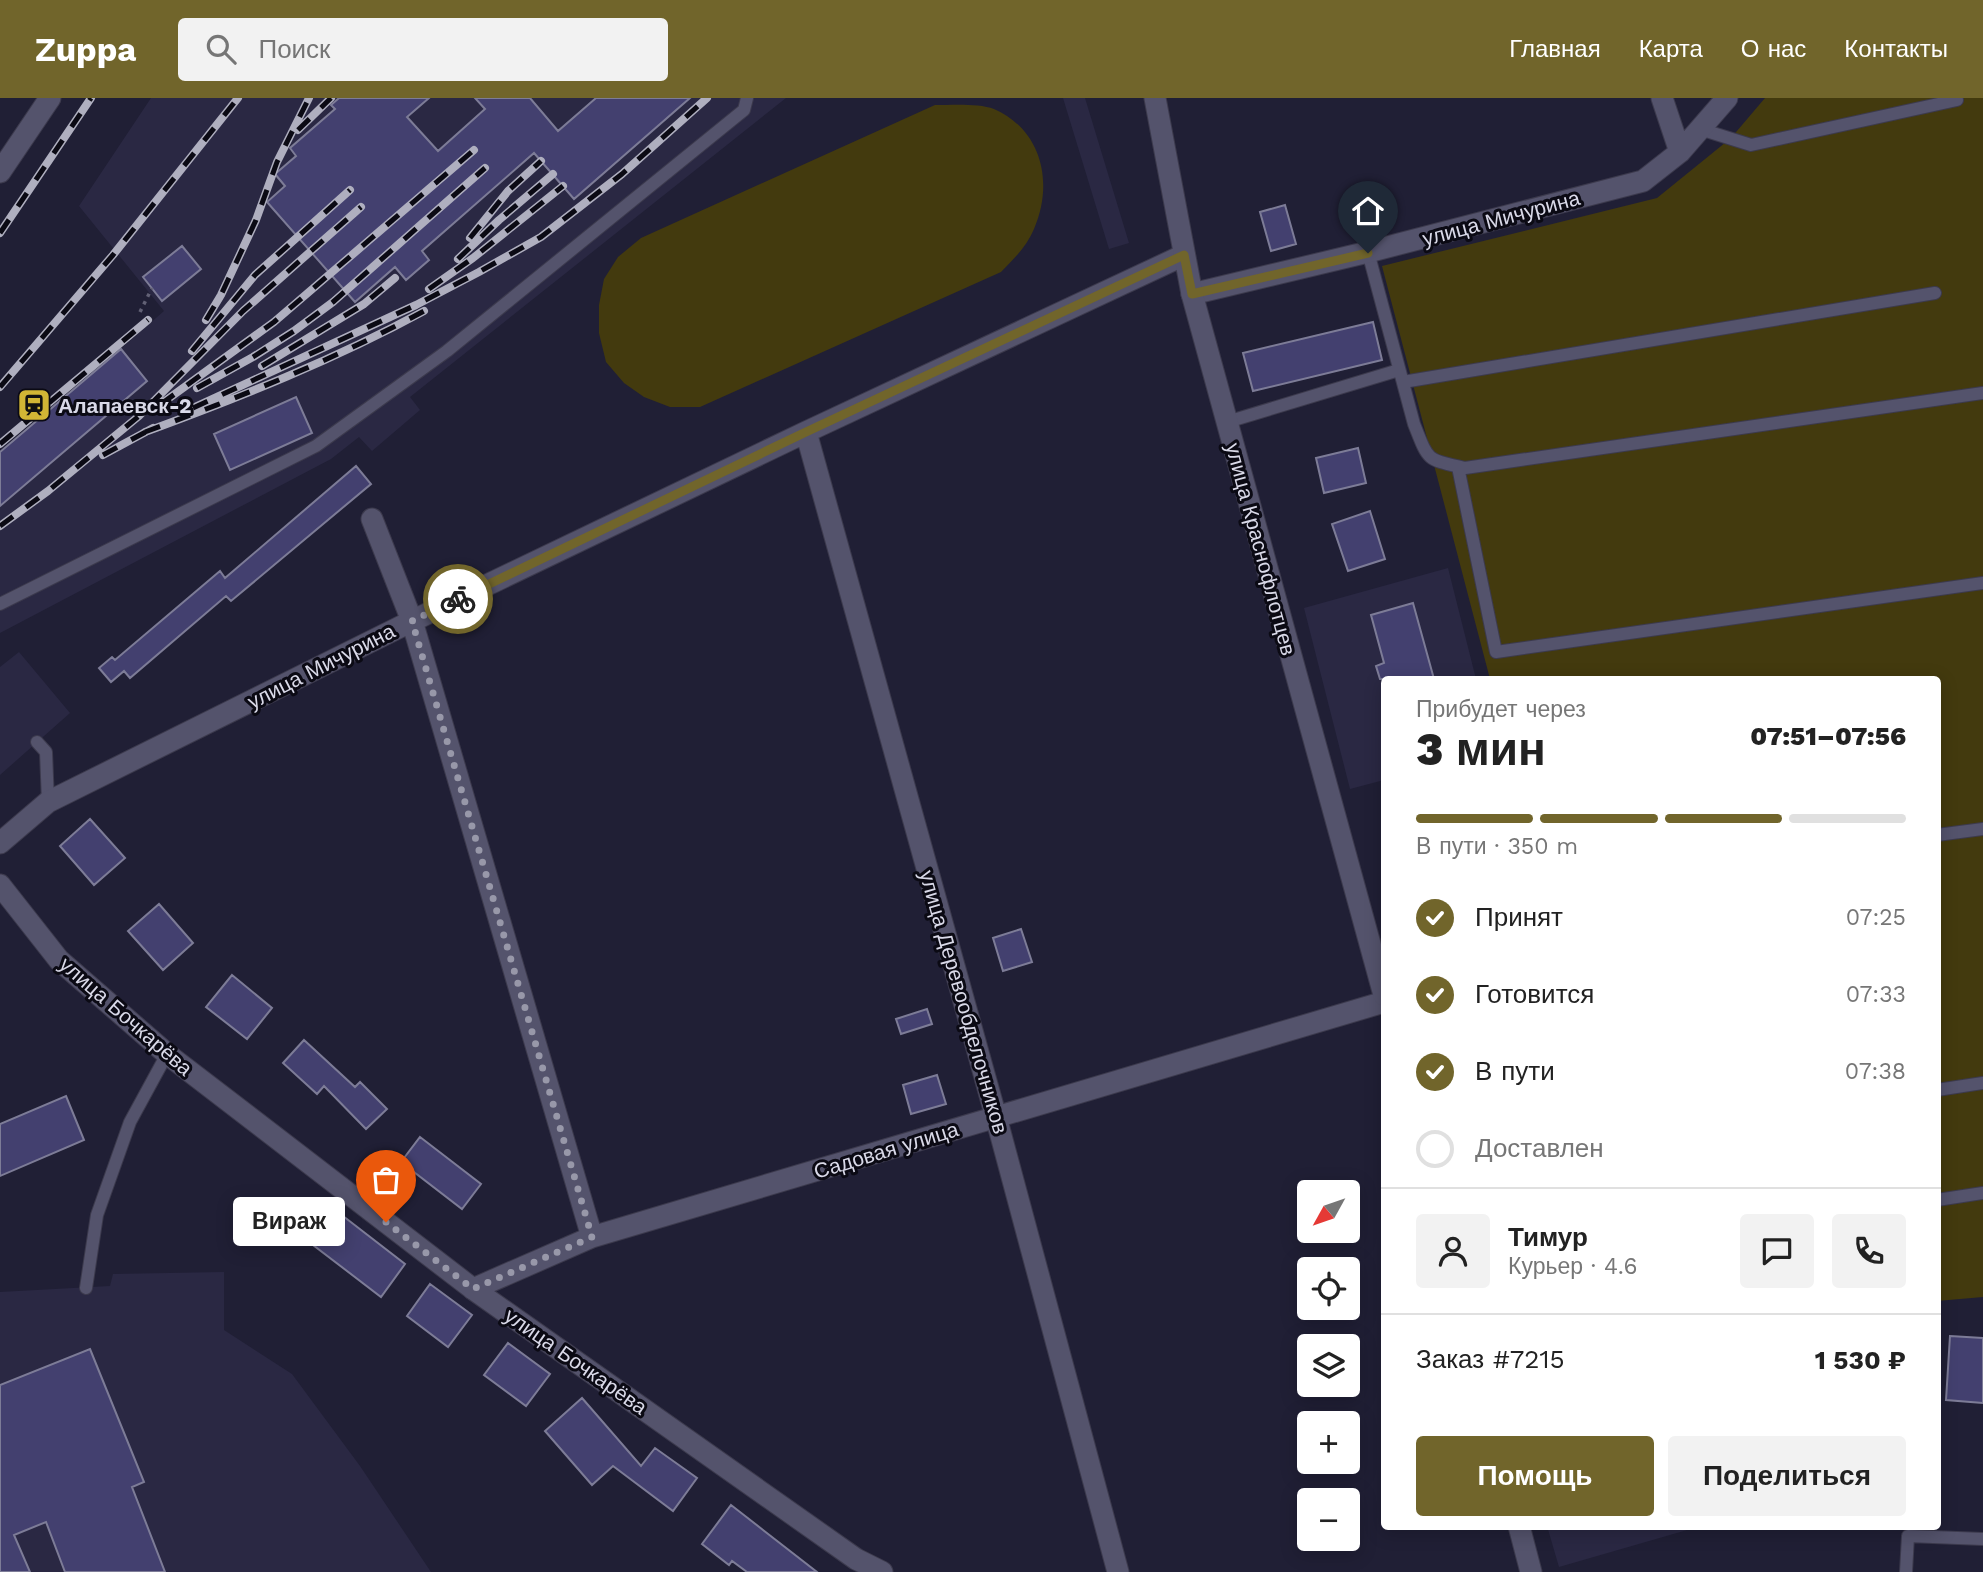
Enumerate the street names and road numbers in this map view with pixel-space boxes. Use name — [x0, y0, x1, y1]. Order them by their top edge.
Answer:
street label: улица Мичурина — [1420, 185, 1583, 251]
street label: улица Краснофлотцев — [1221, 440, 1301, 658]
street label: улица Мичурина — [243, 618, 399, 714]
street label: улица Деревообделочников — [914, 867, 1014, 1137]
street label: улица Бочкарёва — [54, 951, 198, 1081]
street label: Садовая улица — [811, 1116, 962, 1184]
street label: улица Бочкарёва — [500, 1303, 652, 1420]

